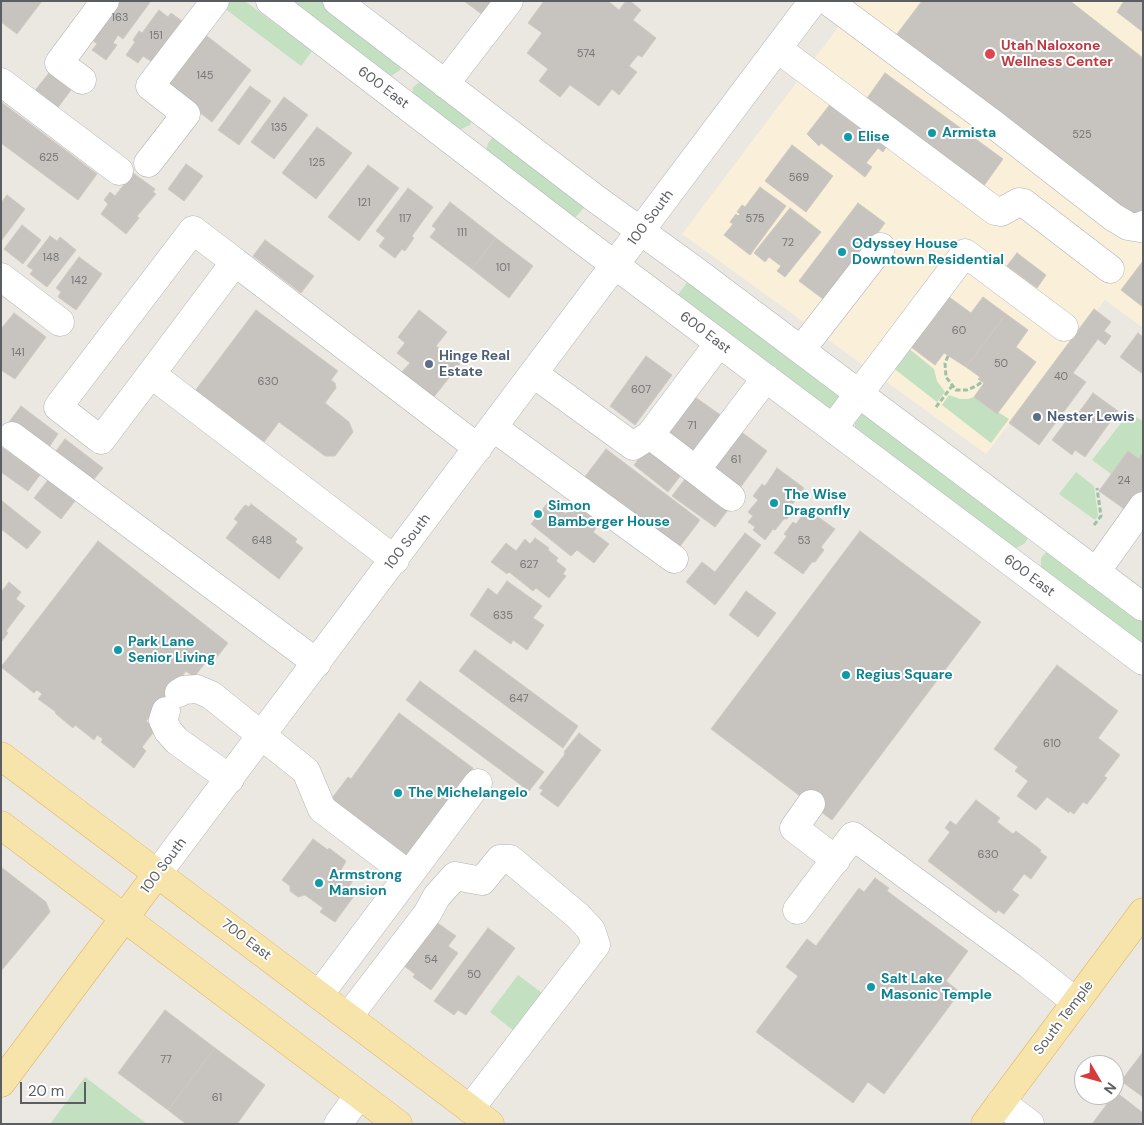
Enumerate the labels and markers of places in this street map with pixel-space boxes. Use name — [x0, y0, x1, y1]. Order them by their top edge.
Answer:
place label: Utah Naloxone Wellness Center — [1001, 38, 1113, 70]
marker: Utah Naloxone Wellness Center — [983, 47, 997, 61]
place label: Armista — [942, 125, 996, 141]
marker: Armista — [926, 127, 938, 139]
place label: Elise — [858, 129, 890, 145]
marker: Elise — [842, 131, 854, 143]
place label: Odyssey House Downtown Residential — [852, 236, 1004, 268]
marker: Odyssey House Downtown Residential — [836, 246, 848, 258]
place label: Hinge Real Estate — [439, 348, 510, 381]
marker: Hinge Real Estate — [423, 358, 435, 370]
place label: Nester Lewis — [1047, 409, 1135, 425]
marker: Nester Lewis — [1031, 411, 1043, 423]
place label: The Wise Dragonfly — [784, 487, 850, 520]
marker: The Wise Dragonfly — [768, 497, 780, 509]
place label: Simon Bamberger House — [548, 498, 670, 530]
marker: Simon Bamberger House — [532, 508, 544, 520]
place label: Park Lane Senior Living — [128, 634, 215, 666]
marker: Park Lane Senior Living — [112, 644, 124, 656]
place label: Regius Square — [856, 667, 953, 683]
marker: Regius Square — [840, 669, 852, 681]
place label: The Michelangelo — [408, 785, 528, 801]
marker: The Michelangelo — [392, 787, 404, 799]
place label: Armstrong Mansion — [329, 867, 402, 900]
marker: Armstrong Mansion — [313, 877, 325, 889]
place label: Salt Lake Masonic Temple — [881, 971, 992, 1004]
marker: Salt Lake Masonic Temple — [865, 981, 877, 993]

